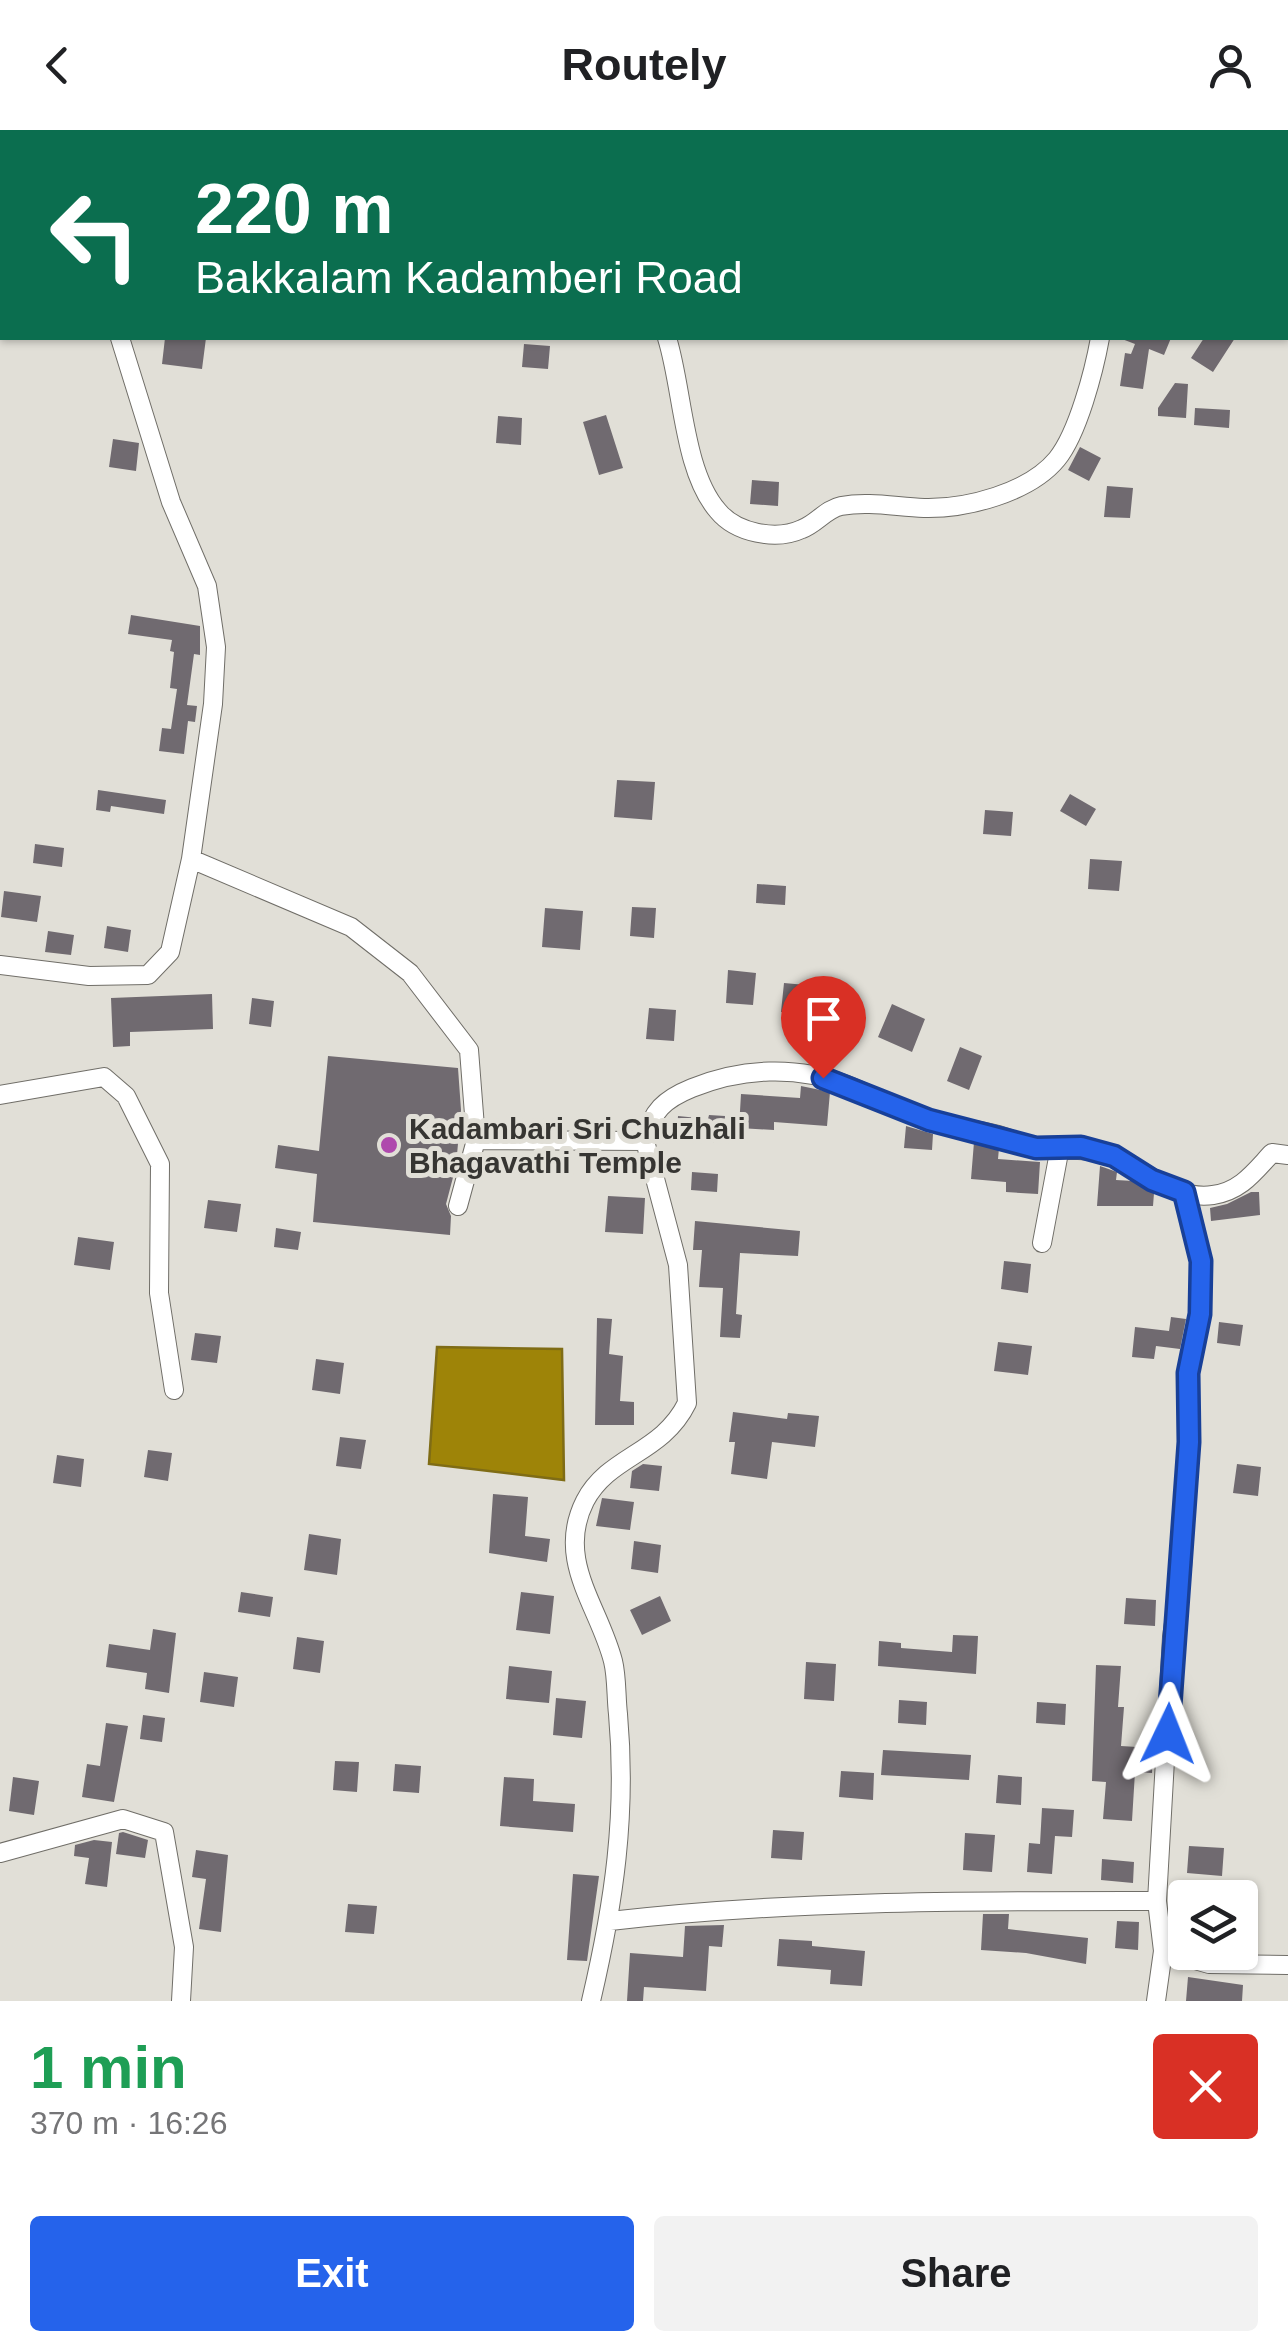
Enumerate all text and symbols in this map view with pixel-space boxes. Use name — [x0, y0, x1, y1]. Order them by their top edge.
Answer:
icon: back — [30, 38, 85, 93]
icon: person — [1203, 38, 1258, 93]
text: Routely — [561, 39, 727, 90]
icon: left — [30, 170, 160, 300]
text: 220 m — [195, 170, 393, 248]
text: Bakkalam Kadamberi Road — [195, 252, 743, 303]
pin — [781, 976, 866, 1079]
icon: arrive — [796, 991, 851, 1046]
place label: Kadambari Sri Chuzhali Bhagavathi Temple — [409, 1112, 746, 1179]
marker: Kadambari Sri Chuzhali Bhagavathi Temple — [378, 1134, 400, 1156]
position arrow — [1116, 1682, 1220, 1786]
map controls — [1168, 1880, 1258, 1970]
button: layers — [1168, 1880, 1258, 1970]
text: 1 min — [30, 2034, 187, 2101]
button: close — [1153, 2034, 1258, 2139]
text: 370 m · 16:26 — [30, 2105, 227, 2141]
button: Exit — [30, 2216, 634, 2331]
button: Share — [654, 2216, 1258, 2331]

